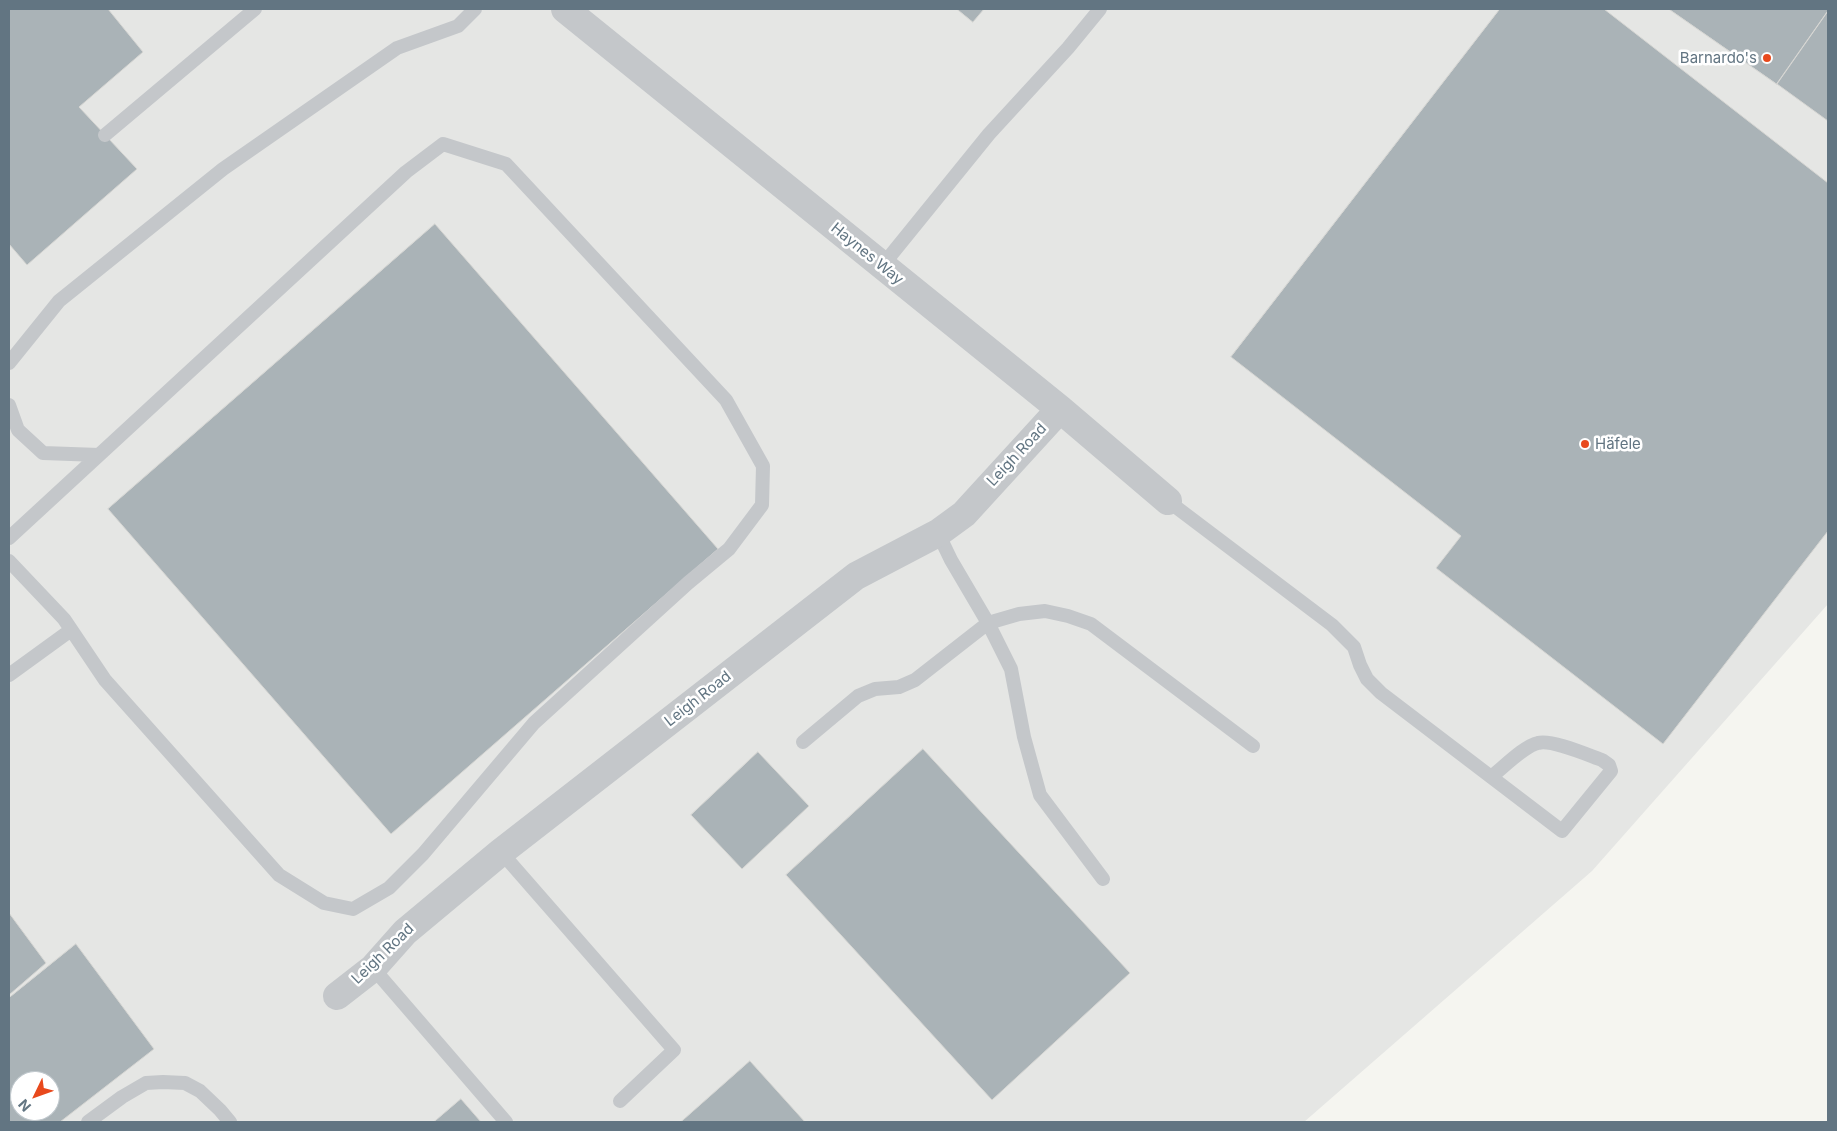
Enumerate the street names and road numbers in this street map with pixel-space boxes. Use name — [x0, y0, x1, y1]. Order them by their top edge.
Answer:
street label: Haynes Way — [827, 219, 907, 289]
street label: Leigh Road — [983, 420, 1051, 490]
street label: Leigh Road — [661, 667, 735, 731]
street label: Leigh Road — [348, 920, 418, 988]

